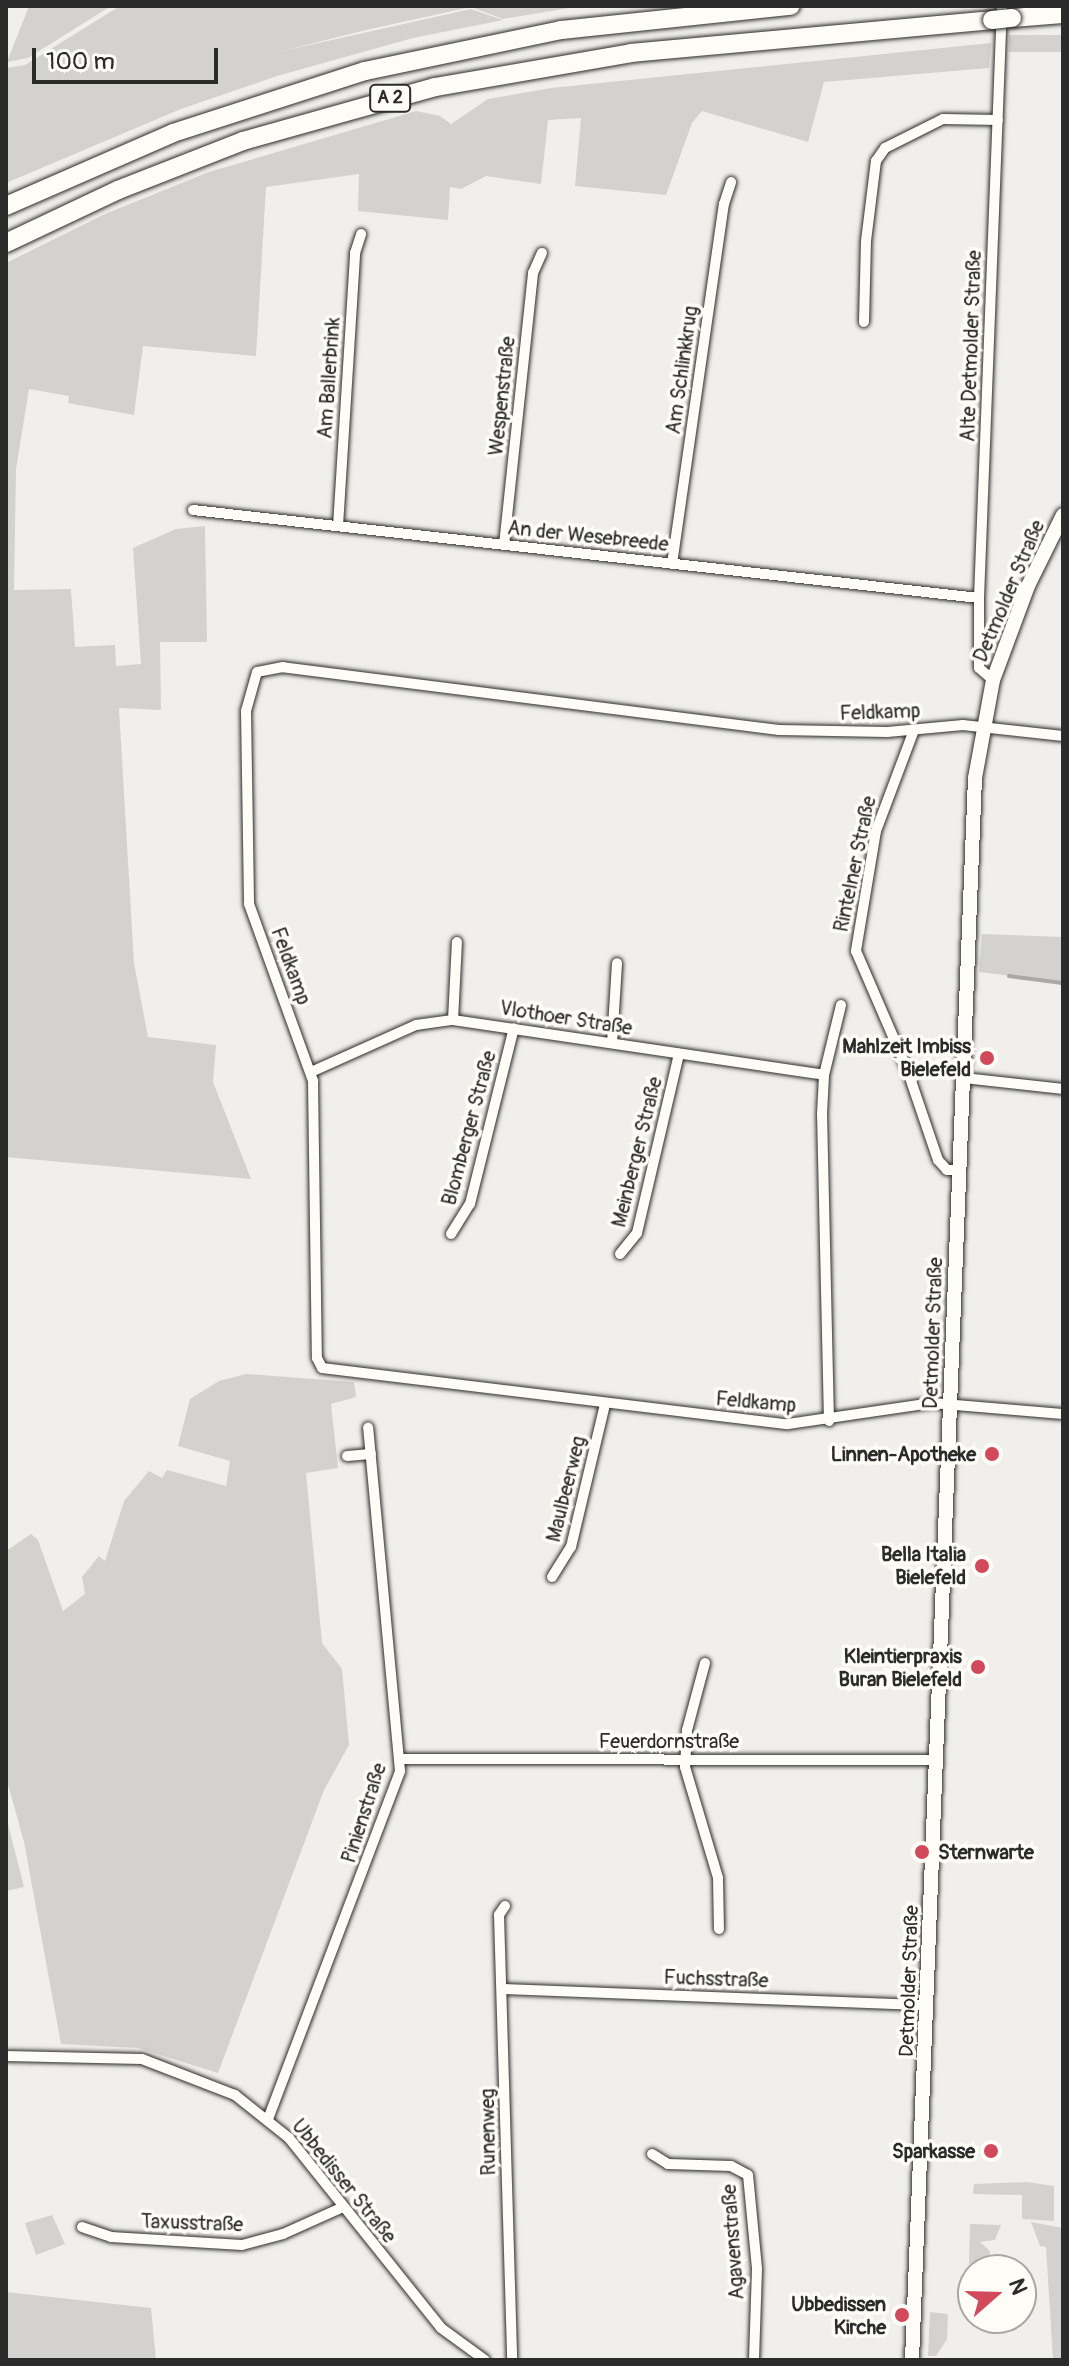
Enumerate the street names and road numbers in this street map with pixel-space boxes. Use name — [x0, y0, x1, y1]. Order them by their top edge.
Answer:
road number: A 2 — [368, 84, 412, 112]
street label: Alte Detmolder Straße — [956, 250, 986, 442]
street label: Am Schlinkkrug — [661, 304, 703, 436]
street label: Am Ballerbrink — [313, 316, 345, 440]
street label: Wespenstraße — [484, 335, 520, 457]
street label: An der Wesebreede — [506, 516, 670, 556]
street label: Detmolder Straße — [968, 516, 1050, 666]
street label: Feldkamp — [839, 699, 921, 725]
street label: Rintelner Straße — [829, 794, 881, 934]
street label: Feldkamp — [266, 924, 316, 1008]
street label: Vlothoer Straße — [498, 996, 634, 1040]
street label: Blomberger Straße — [437, 1048, 501, 1208]
street label: Meinberger Straße — [607, 1074, 667, 1230]
street label: Detmolder Straße — [918, 1257, 948, 1409]
street label: Feldkamp — [715, 1387, 797, 1417]
street label: Maulbeerweg — [541, 1434, 591, 1544]
street label: Feuerdornstraße — [599, 1729, 739, 1753]
street label: Pinienstraße — [337, 1760, 391, 1866]
street label: Detmolder Straße — [894, 1905, 924, 2057]
street label: Fuchsstraße — [663, 1965, 769, 1993]
street label: Runenweg — [475, 2088, 501, 2176]
street label: Ubbedisser Straße — [287, 2114, 401, 2248]
street label: Agavenstraße — [717, 2183, 749, 2301]
street label: Taxusstraße — [140, 2209, 244, 2237]

